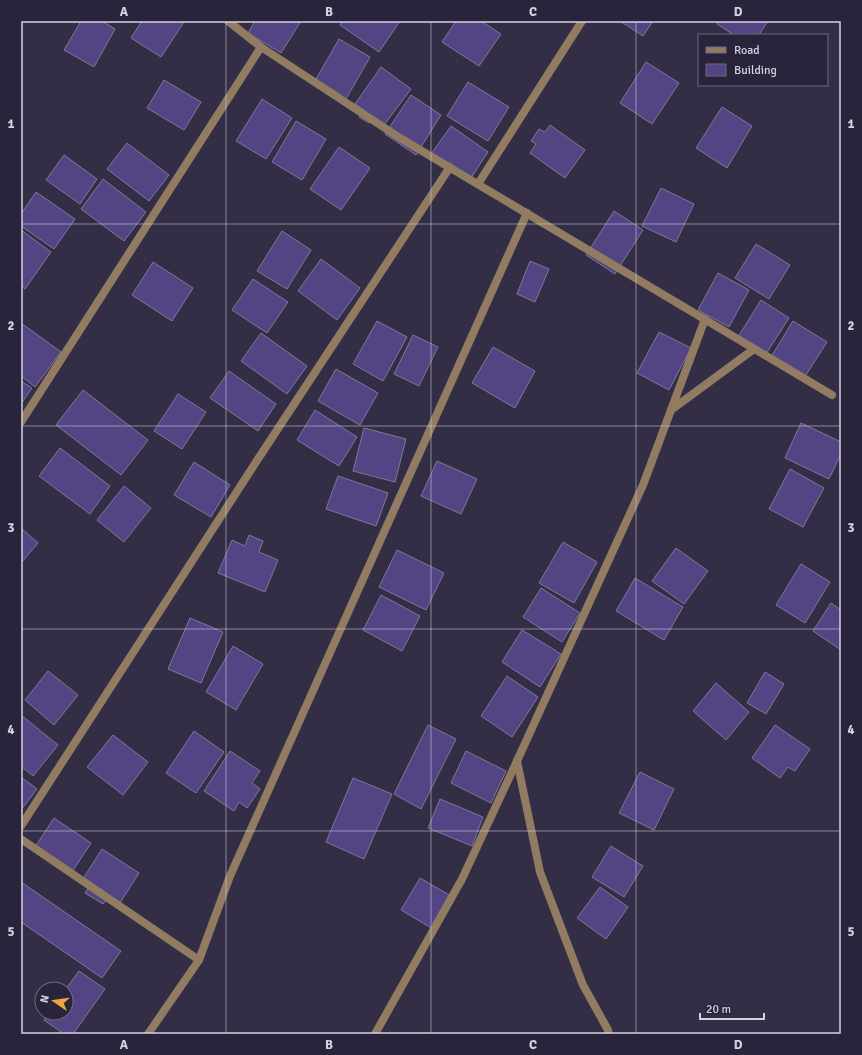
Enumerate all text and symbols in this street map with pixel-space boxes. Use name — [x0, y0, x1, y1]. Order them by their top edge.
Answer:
text: A — [120, 4, 129, 20]
text: B — [325, 4, 333, 20]
text: C — [529, 4, 537, 20]
text: D — [734, 4, 743, 20]
legend — [698, 34, 828, 86]
text: Road — [734, 43, 760, 58]
text: Building — [734, 63, 777, 78]
text: 1 — [7, 116, 15, 132]
text: 1 — [847, 116, 855, 132]
text: 2 — [7, 318, 15, 334]
text: 2 — [847, 318, 855, 334]
text: 3 — [7, 520, 15, 536]
text: 3 — [847, 520, 855, 536]
text: 4 — [7, 722, 15, 738]
text: 4 — [847, 722, 855, 738]
text: 5 — [7, 924, 15, 940]
text: 5 — [847, 924, 855, 940]
north arrow — [34, 981, 74, 1021]
text: N — [38, 994, 52, 1004]
scale bar — [700, 995, 764, 1021]
text: 20 m — [706, 1002, 731, 1017]
text: A — [120, 1037, 129, 1053]
text: B — [325, 1037, 333, 1053]
text: C — [529, 1037, 537, 1053]
text: D — [734, 1037, 743, 1053]

